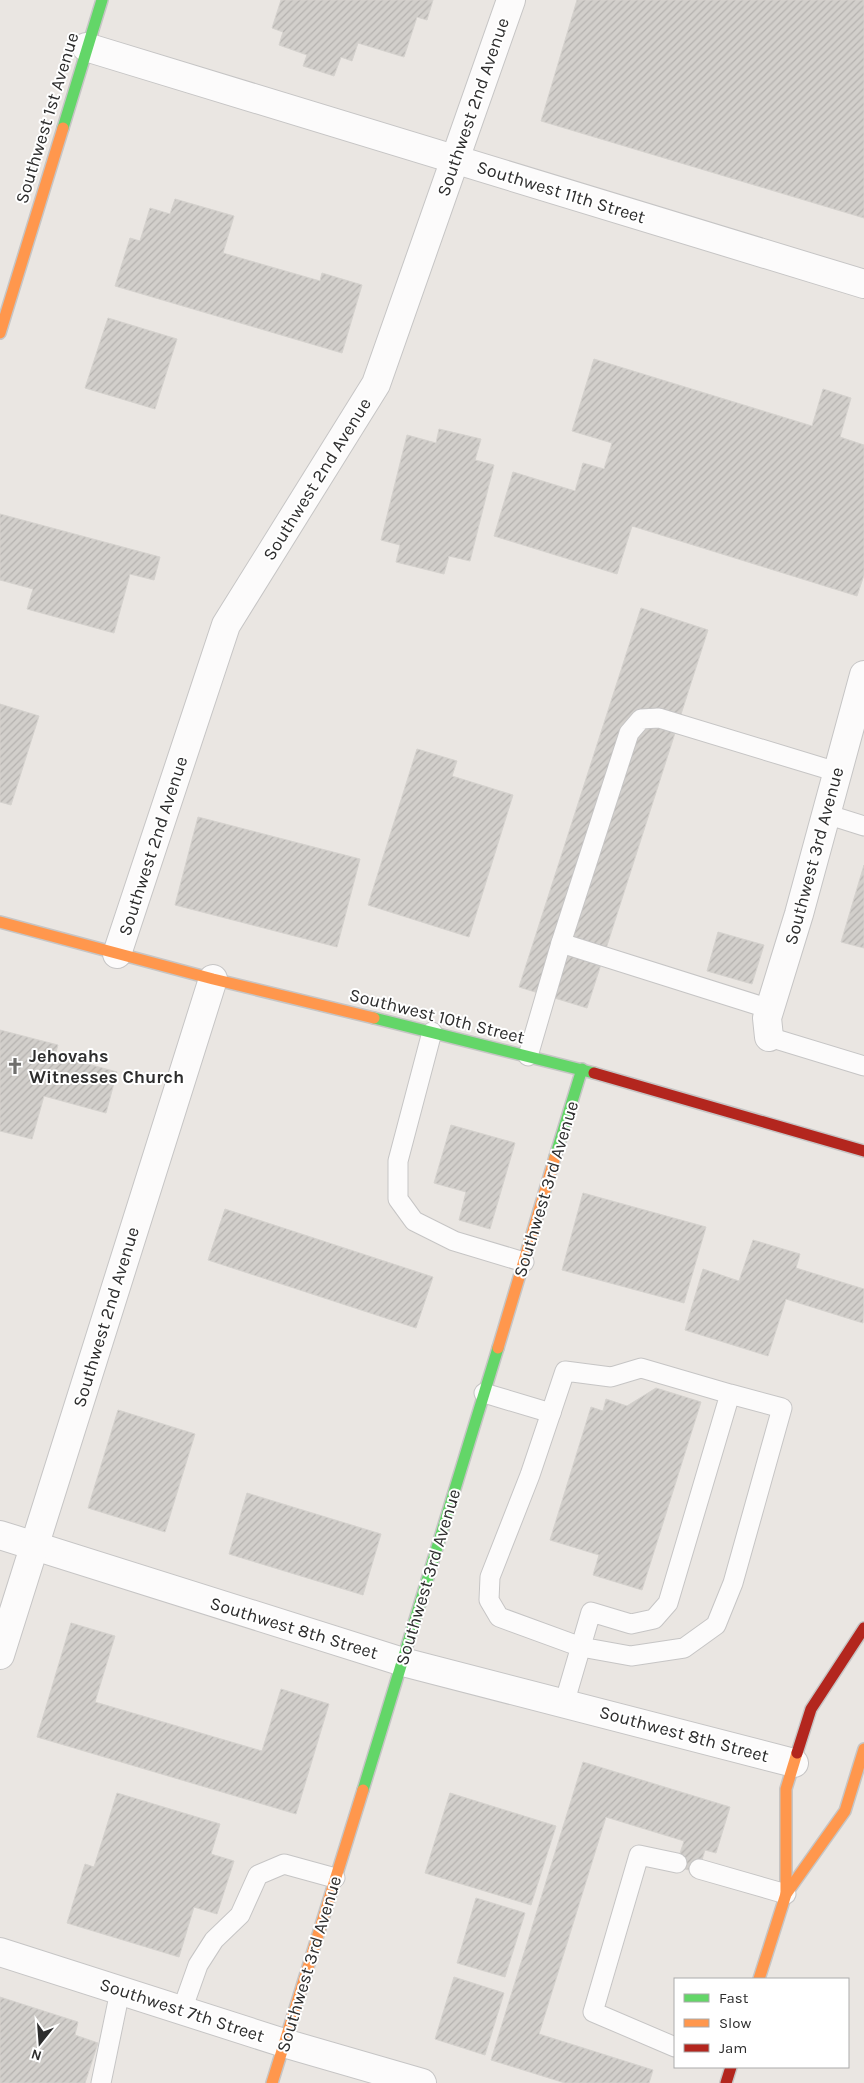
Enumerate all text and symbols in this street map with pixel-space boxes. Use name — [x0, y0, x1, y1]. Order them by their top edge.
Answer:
street label: Southwest 2nd Avenue — [432, 15, 514, 199]
street label: Southwest 1st Avenue — [10, 30, 84, 206]
street label: Southwest 11th Street — [474, 156, 648, 228]
street label: Southwest 2nd Avenue — [258, 394, 376, 564]
street label: Southwest 2nd Avenue — [114, 753, 192, 939]
street label: Southwest 3rd Avenue — [780, 765, 848, 947]
street label: Southwest 10th Street — [347, 984, 527, 1049]
place label: Jehovahs Witnesses Church — [29, 1045, 184, 1088]
church icon: Jehovahs Witnesses Church — [5, 1056, 25, 1076]
street label: Southwest 3rd Avenue — [509, 1098, 583, 1280]
street label: Southwest 2nd Avenue — [68, 1224, 144, 1410]
street label: Southwest 3rd Avenue — [391, 1486, 465, 1668]
street label: Southwest 8th Street — [207, 1592, 381, 1664]
street label: Southwest 8th Street — [597, 1701, 771, 1767]
street label: Southwest 3rd Avenue — [272, 1873, 346, 2055]
street label: Southwest 7th Street — [97, 1973, 267, 2047]
legend — [674, 1978, 849, 2068]
text: Fast — [719, 1989, 749, 2007]
text: Slow — [719, 2014, 751, 2032]
north arrow — [15, 2018, 65, 2068]
text: Jam — [719, 2039, 747, 2057]
text: N — [29, 2045, 44, 2065]

